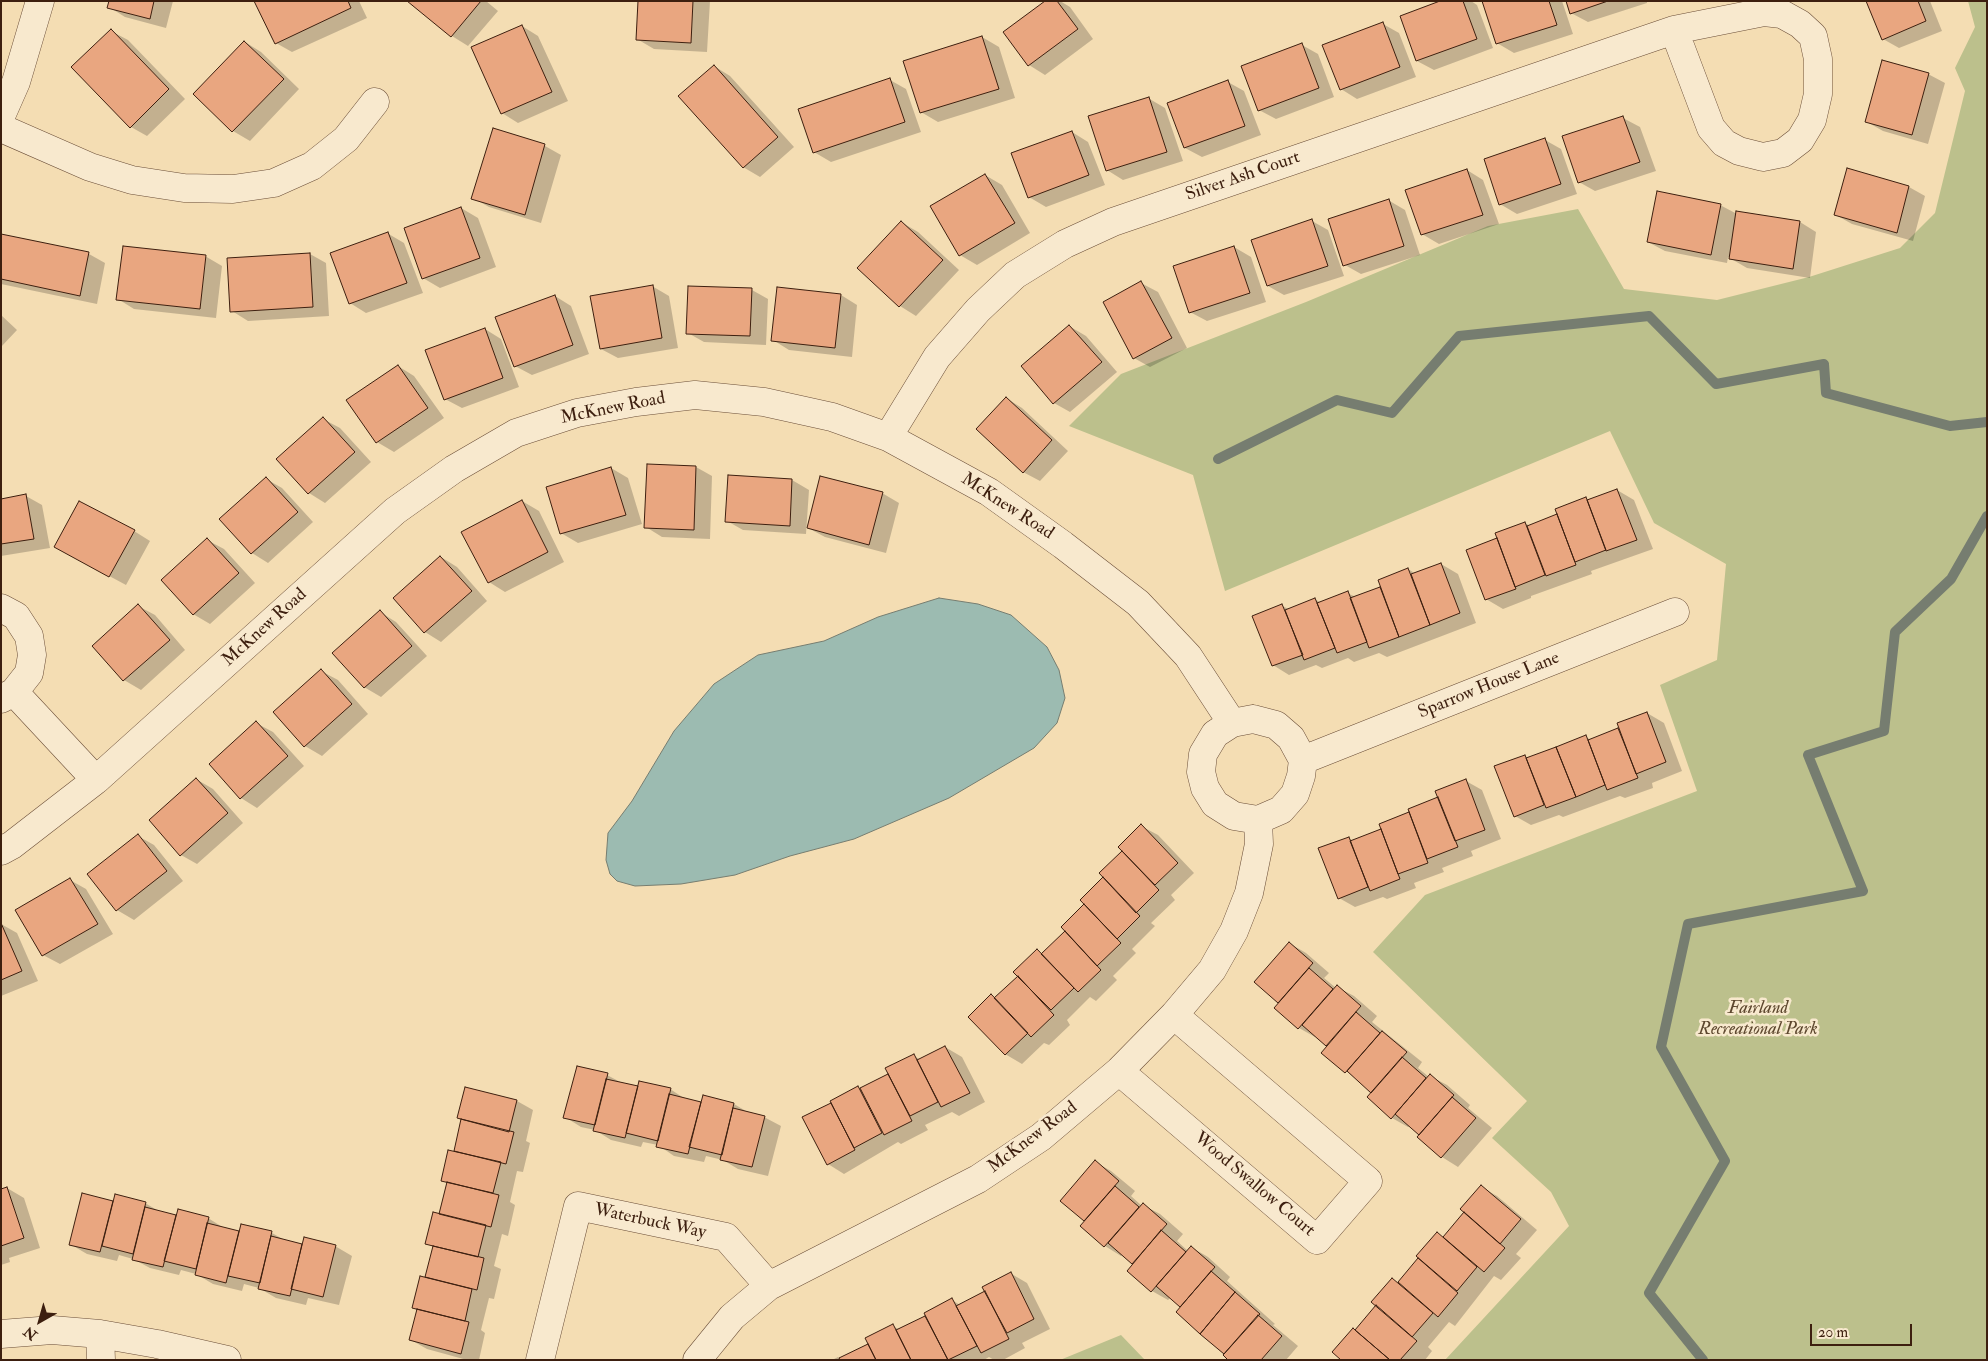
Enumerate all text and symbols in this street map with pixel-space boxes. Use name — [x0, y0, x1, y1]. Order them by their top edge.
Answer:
street label: Silver Ash Court — [1183, 147, 1303, 207]
street label: McKnew Road — [559, 388, 667, 430]
street label: McKnew Road — [957, 469, 1057, 545]
street label: McKnew Road — [218, 584, 312, 672]
street label: Sparrow House Lane — [1415, 648, 1563, 724]
park label: Fairland Recreational Park — [1698, 998, 1818, 1040]
street label: McKnew Road — [984, 1097, 1082, 1179]
street label: Wood Swallow Court — [1189, 1128, 1319, 1242]
street label: Waterbuck Way — [592, 1200, 708, 1244]
north arrow — [15, 1296, 65, 1346]
scale bar — [1813, 1314, 1916, 1346]
text: N — [20, 1323, 41, 1344]
text: 20 m — [1818, 1323, 1848, 1342]

